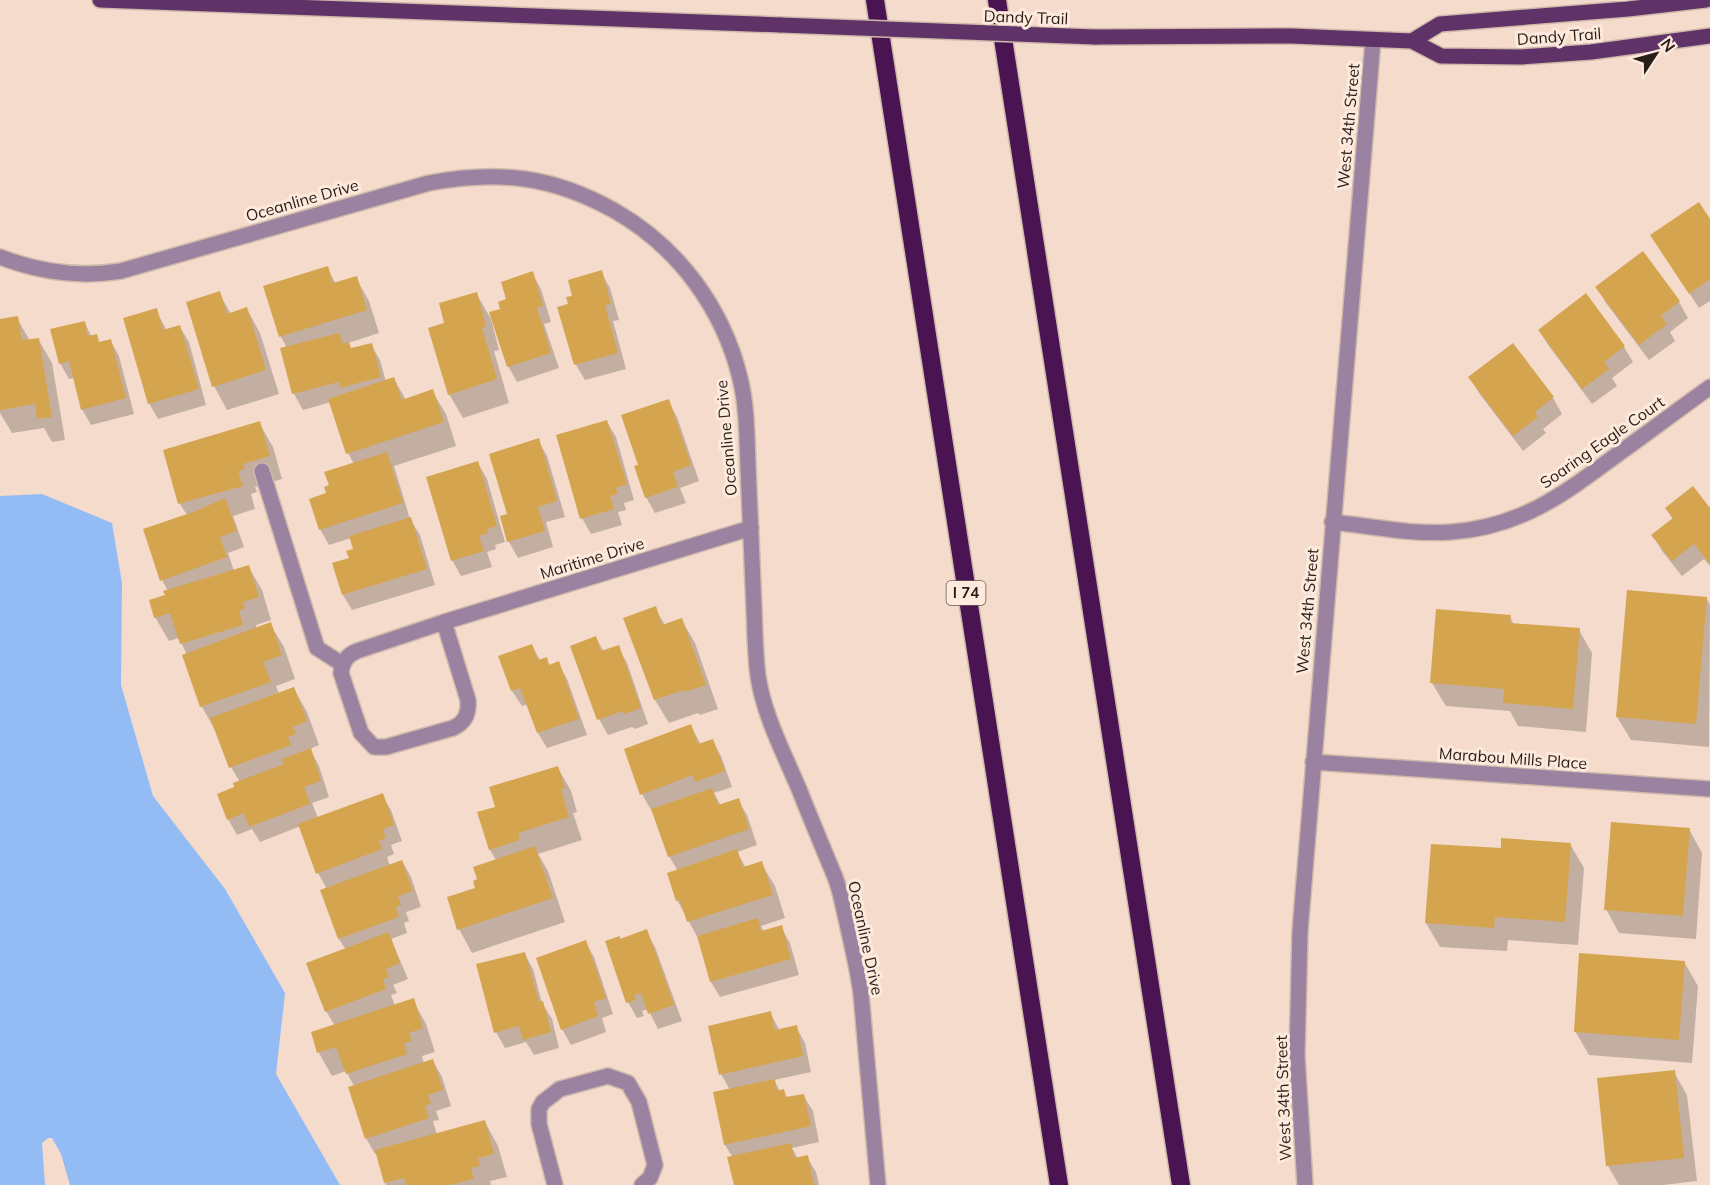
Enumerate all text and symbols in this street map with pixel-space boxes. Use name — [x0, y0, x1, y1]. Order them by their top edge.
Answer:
street label: Dandy Trail — [983, 6, 1069, 28]
street label: Dandy Trail — [1516, 23, 1602, 49]
north arrow — [1626, 24, 1686, 84]
text: N — [1656, 34, 1680, 56]
street label: West 34th Street — [1333, 62, 1363, 190]
street label: Oceanline Drive — [243, 174, 361, 226]
street label: Oceanline Drive — [711, 379, 741, 497]
street label: Soaring Eagle Court — [1536, 391, 1668, 492]
street label: Maritime Drive — [537, 533, 647, 583]
street label: West 34th Street — [1292, 547, 1322, 675]
road number: I 74 — [946, 581, 986, 605]
street label: Marabou Mills Place — [1438, 743, 1588, 773]
street label: Oceanline Drive — [844, 879, 888, 997]
street label: West 34th Street — [1271, 1034, 1295, 1161]

